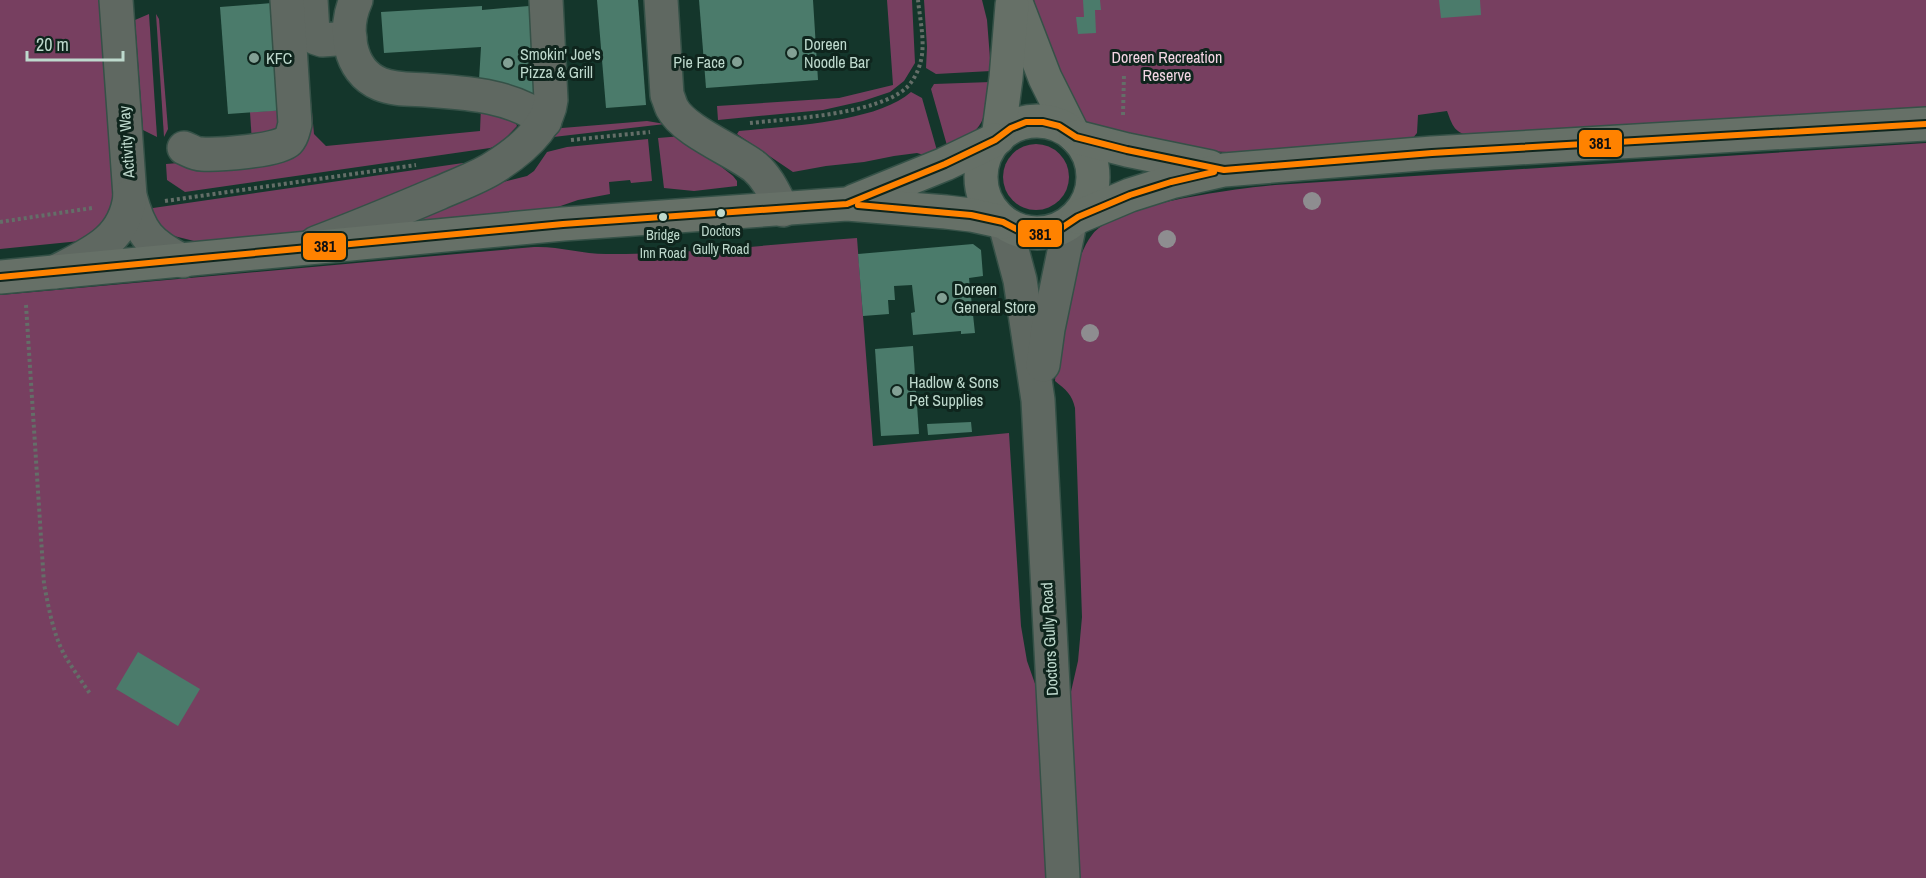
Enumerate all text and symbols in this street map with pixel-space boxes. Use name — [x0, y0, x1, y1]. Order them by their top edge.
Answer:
scale bar — [27, 24, 123, 62]
text: 20 m — [36, 32, 69, 57]
place label: Doreen Noodle Bar — [804, 33, 870, 73]
place label: Smokin' Joe's Pizza & Grill — [520, 43, 601, 83]
marker: Doreen Noodle Bar — [785, 46, 799, 60]
park label: Doreen Recreation Reserve — [1112, 46, 1222, 86]
place label: KFC — [266, 47, 292, 69]
marker: KFC — [247, 51, 261, 65]
place label: Pie Face — [673, 51, 725, 73]
marker: Pie Face — [730, 55, 744, 69]
marker: Smokin' Joe's Pizza & Grill — [501, 56, 515, 70]
street label: Activity Way — [112, 105, 140, 180]
line badge: 381 — [1578, 129, 1623, 158]
text: 381 — [1589, 132, 1612, 154]
marker: Doctors Gully Road — [715, 207, 727, 219]
marker: Bridge Inn Road — [657, 211, 669, 223]
line badge: 381 — [1017, 219, 1063, 248]
place label: Doctors Gully Road — [693, 222, 749, 258]
text: 381 — [1029, 223, 1052, 245]
place label: Bridge Inn Road — [640, 226, 686, 262]
line badge: 381 — [302, 232, 347, 261]
text: 381 — [314, 235, 337, 257]
place label: Doreen General Store — [954, 278, 1036, 318]
marker: Doreen General Store — [935, 291, 949, 305]
place label: Hadlow & Sons Pet Supplies — [909, 371, 999, 411]
marker: Hadlow & Sons Pet Supplies — [890, 384, 904, 398]
street label: Doctors Gully Road — [1035, 582, 1063, 696]

